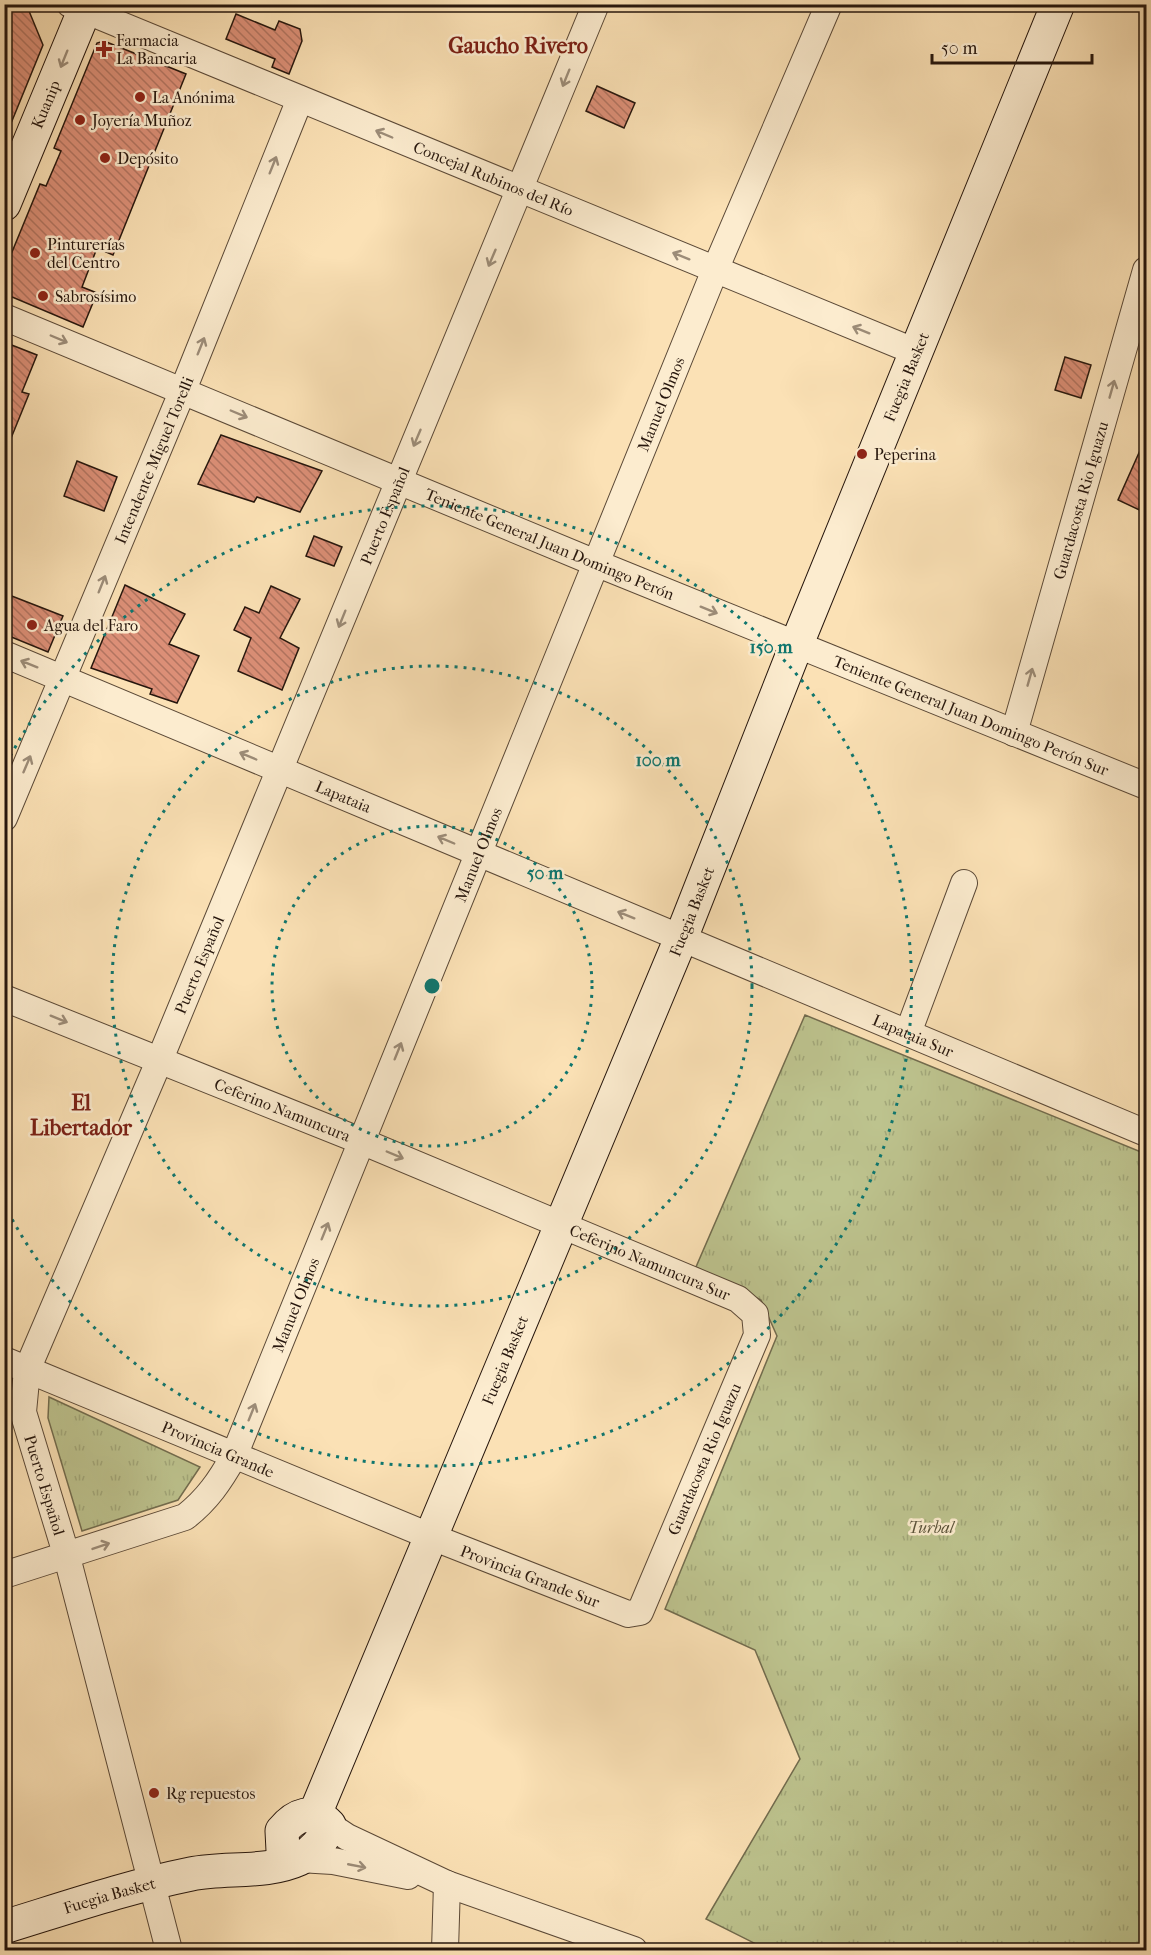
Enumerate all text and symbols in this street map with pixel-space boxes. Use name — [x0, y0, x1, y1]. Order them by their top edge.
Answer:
scale bar — [932, 27, 1092, 65]
place label: Farmacia La Bancaria — [116, 31, 198, 68]
district label: Gaucho Rivero — [448, 33, 588, 59]
text: 50 m — [941, 38, 978, 59]
marker: Farmacia La Bancaria — [97, 42, 111, 56]
one-way arrow — [58, 49, 69, 67]
one-way arrow — [560, 68, 571, 87]
street label: Kuanip — [27, 77, 64, 131]
place label: La Anónima — [152, 88, 235, 107]
marker: La Anónima — [133, 90, 147, 104]
place label: Joyería Muñoz — [90, 111, 192, 130]
marker: Joyería Muñoz — [73, 113, 87, 127]
one-way arrow — [375, 128, 394, 139]
street label: Concejal Rubinos del Río — [411, 137, 576, 220]
place label: Depósito — [117, 149, 178, 168]
marker: Depósito — [98, 151, 112, 165]
one-way arrow — [268, 156, 279, 175]
place label: Pinturerías del Centro — [47, 235, 125, 272]
marker: Pinturerías del Centro — [28, 246, 42, 260]
one-way arrow — [486, 249, 497, 267]
one-way arrow — [672, 250, 691, 261]
place label: Sabrosísimo — [55, 287, 136, 306]
marker: Sabrosísimo — [36, 289, 50, 303]
one-way arrow — [853, 324, 871, 335]
street label: Fuegia Basket — [880, 329, 933, 425]
one-way arrow — [49, 334, 67, 345]
one-way arrow — [196, 337, 207, 356]
street label: Manuel Olmos — [633, 354, 689, 454]
street label: Intendente Miguel Torelli — [111, 374, 198, 547]
one-way arrow — [1107, 379, 1119, 398]
one-way arrow — [229, 409, 247, 420]
street label: Guardacosta Rio Iguazu — [1049, 419, 1112, 582]
one-way arrow — [411, 429, 422, 447]
place label: Peperina — [874, 445, 937, 464]
marker: Peperina — [855, 447, 869, 461]
street label: Puerto Español — [356, 463, 414, 568]
street label: Teniente General Juan Domingo Perón — [422, 484, 678, 604]
one-way arrow — [97, 576, 108, 594]
one-way arrow — [700, 605, 718, 616]
one-way arrow — [336, 609, 347, 627]
place label: Agua del Faro — [43, 616, 138, 635]
marker: Agua del Faro — [25, 618, 39, 632]
text: 150 m — [750, 637, 793, 658]
street label: Teniente General Juan Domingo Perón Sur — [831, 651, 1112, 780]
one-way arrow — [20, 658, 39, 669]
one-way arrow — [1025, 668, 1036, 687]
one-way arrow — [239, 750, 257, 761]
text: 100 m — [635, 750, 682, 771]
one-way arrow — [22, 756, 33, 774]
street label: Lapataia — [313, 777, 374, 817]
street label: Manuel Olmos — [451, 805, 506, 905]
one-way arrow — [438, 834, 456, 845]
text: 50 m — [527, 863, 564, 884]
street label: Fuegia Basket — [665, 864, 718, 959]
one-way arrow — [618, 909, 636, 920]
street label: Puerto Español — [171, 913, 228, 1017]
centre of rings — [422, 976, 442, 996]
street label: Lapataia Sur — [870, 1010, 957, 1061]
one-way arrow — [49, 1014, 68, 1025]
one-way arrow — [393, 1042, 404, 1060]
street label: Ceferino Namuncura — [211, 1074, 354, 1146]
district label: El Libertador — [30, 1090, 133, 1141]
one-way arrow — [386, 1150, 404, 1162]
street label: Ceferino Namuncura Sur — [567, 1221, 733, 1305]
one-way arrow — [320, 1223, 331, 1241]
street label: Manuel Olmos — [268, 1255, 323, 1355]
street label: Fuegia Basket — [478, 1312, 532, 1408]
street label: Guardacosta Rio Iguazu — [664, 1380, 745, 1538]
one-way arrow — [247, 1403, 258, 1422]
street label: Provincia Grande — [159, 1417, 277, 1482]
street label: Puerto Español — [20, 1433, 69, 1538]
park label: Turbal — [908, 1518, 956, 1537]
one-way arrow — [91, 1540, 110, 1551]
street label: Provincia Grande Sur — [458, 1541, 602, 1612]
place label: Rg repuestos — [166, 1784, 255, 1803]
marker: Rg repuestos — [147, 1786, 161, 1800]
one-way arrow — [346, 1861, 366, 1872]
street label: Fuegia Basket — [61, 1873, 158, 1918]

